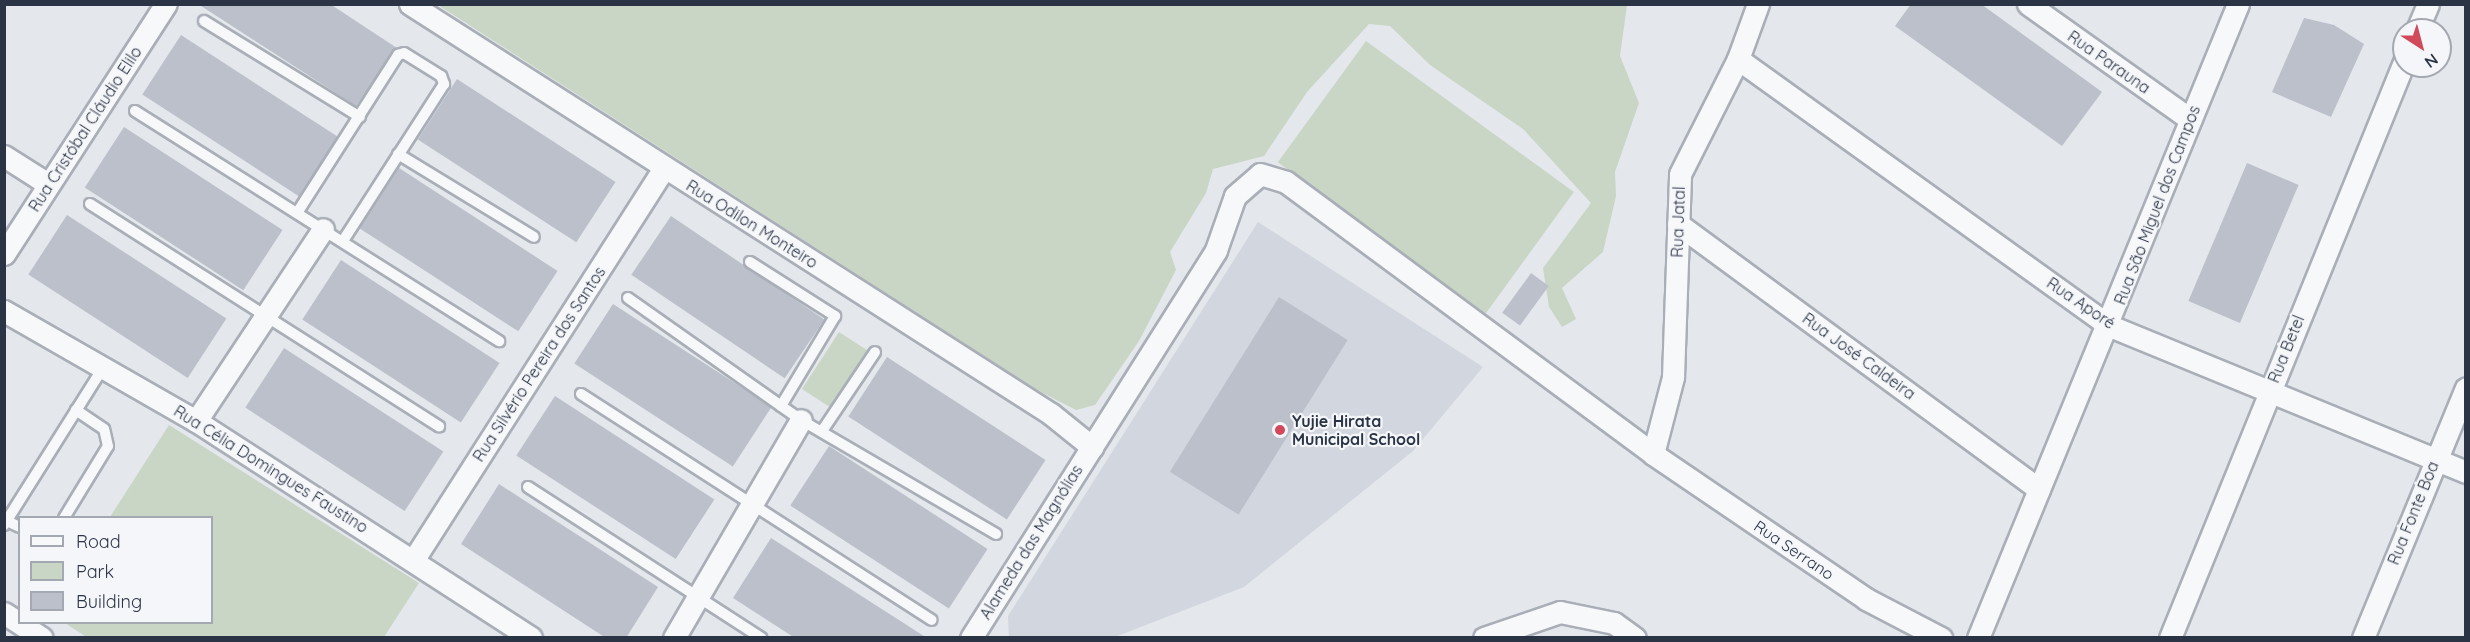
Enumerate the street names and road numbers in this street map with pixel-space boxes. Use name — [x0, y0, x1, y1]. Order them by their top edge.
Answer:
street label: Rua Parauna — [2064, 26, 2154, 98]
street label: Rua Cristóbal Cláudio Elilo — [24, 43, 146, 215]
street label: Rua São Miguel dos Campos — [2110, 103, 2204, 307]
street label: Rua Odilon Monteiro — [683, 176, 821, 272]
street label: Rua Jatal — [1667, 186, 1689, 258]
street label: Rua Silvério Pereira dos Santos — [469, 263, 609, 465]
street label: Rua Aporé — [2043, 273, 2119, 333]
street label: Rua José Caldeira — [1799, 309, 1919, 403]
street label: Rua Betel — [2264, 312, 2308, 386]
street label: Rua Célia Domingues Faustino — [170, 401, 372, 537]
street label: Rua Fonte Boa — [2384, 458, 2442, 568]
street label: Alameda das Magnólias — [976, 461, 1086, 623]
street label: Rua Serrano — [1750, 516, 1838, 584]

